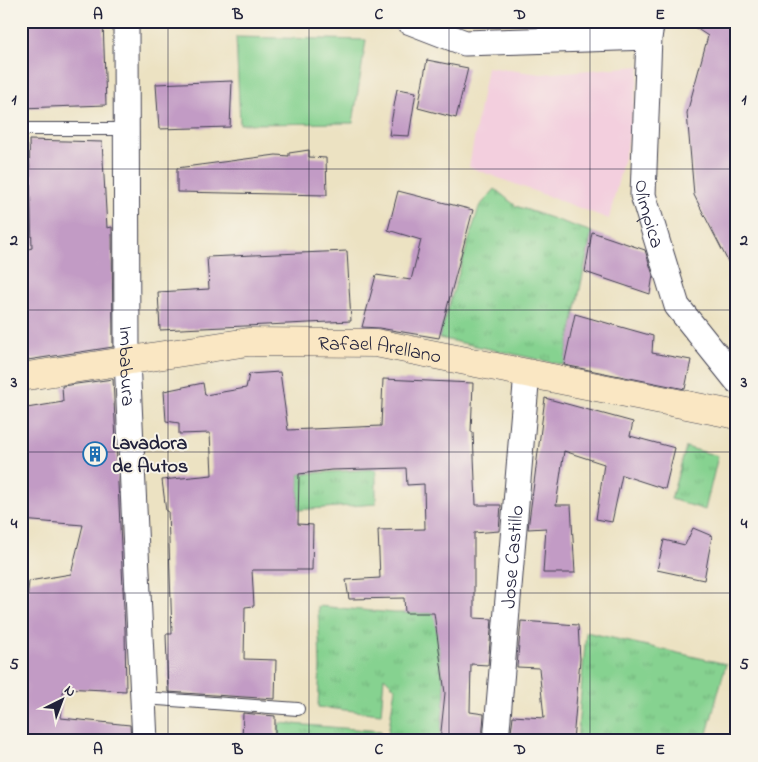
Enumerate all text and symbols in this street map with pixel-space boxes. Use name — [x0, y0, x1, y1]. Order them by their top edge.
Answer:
text: A — [93, 3, 103, 27]
text: B — [232, 3, 244, 27]
text: C — [375, 3, 384, 27]
text: D — [513, 3, 526, 27]
text: E — [655, 3, 665, 27]
text: 1 — [11, 88, 17, 112]
text: 1 — [741, 88, 747, 112]
street label: Olimpica — [626, 179, 670, 252]
text: 2 — [9, 229, 18, 253]
text: 2 — [739, 229, 748, 253]
street label: Imbabura — [110, 326, 141, 407]
street label: Rafael Arellano — [318, 331, 444, 373]
text: 3 — [10, 371, 18, 395]
text: 3 — [740, 371, 748, 395]
place label: Lavadora de Autos — [112, 430, 188, 482]
building icon: Lavadora de Autos — [82, 441, 108, 467]
street label: Jose Castillo — [495, 504, 533, 610]
text: 4 — [10, 512, 18, 536]
text: 4 — [740, 512, 748, 536]
text: 5 — [9, 653, 19, 677]
text: 5 — [739, 653, 749, 677]
north arrow — [38, 674, 88, 724]
text: N — [59, 680, 80, 702]
text: A — [93, 738, 103, 762]
text: B — [232, 738, 244, 762]
text: C — [375, 738, 384, 762]
text: D — [513, 738, 526, 762]
text: E — [655, 738, 665, 762]

